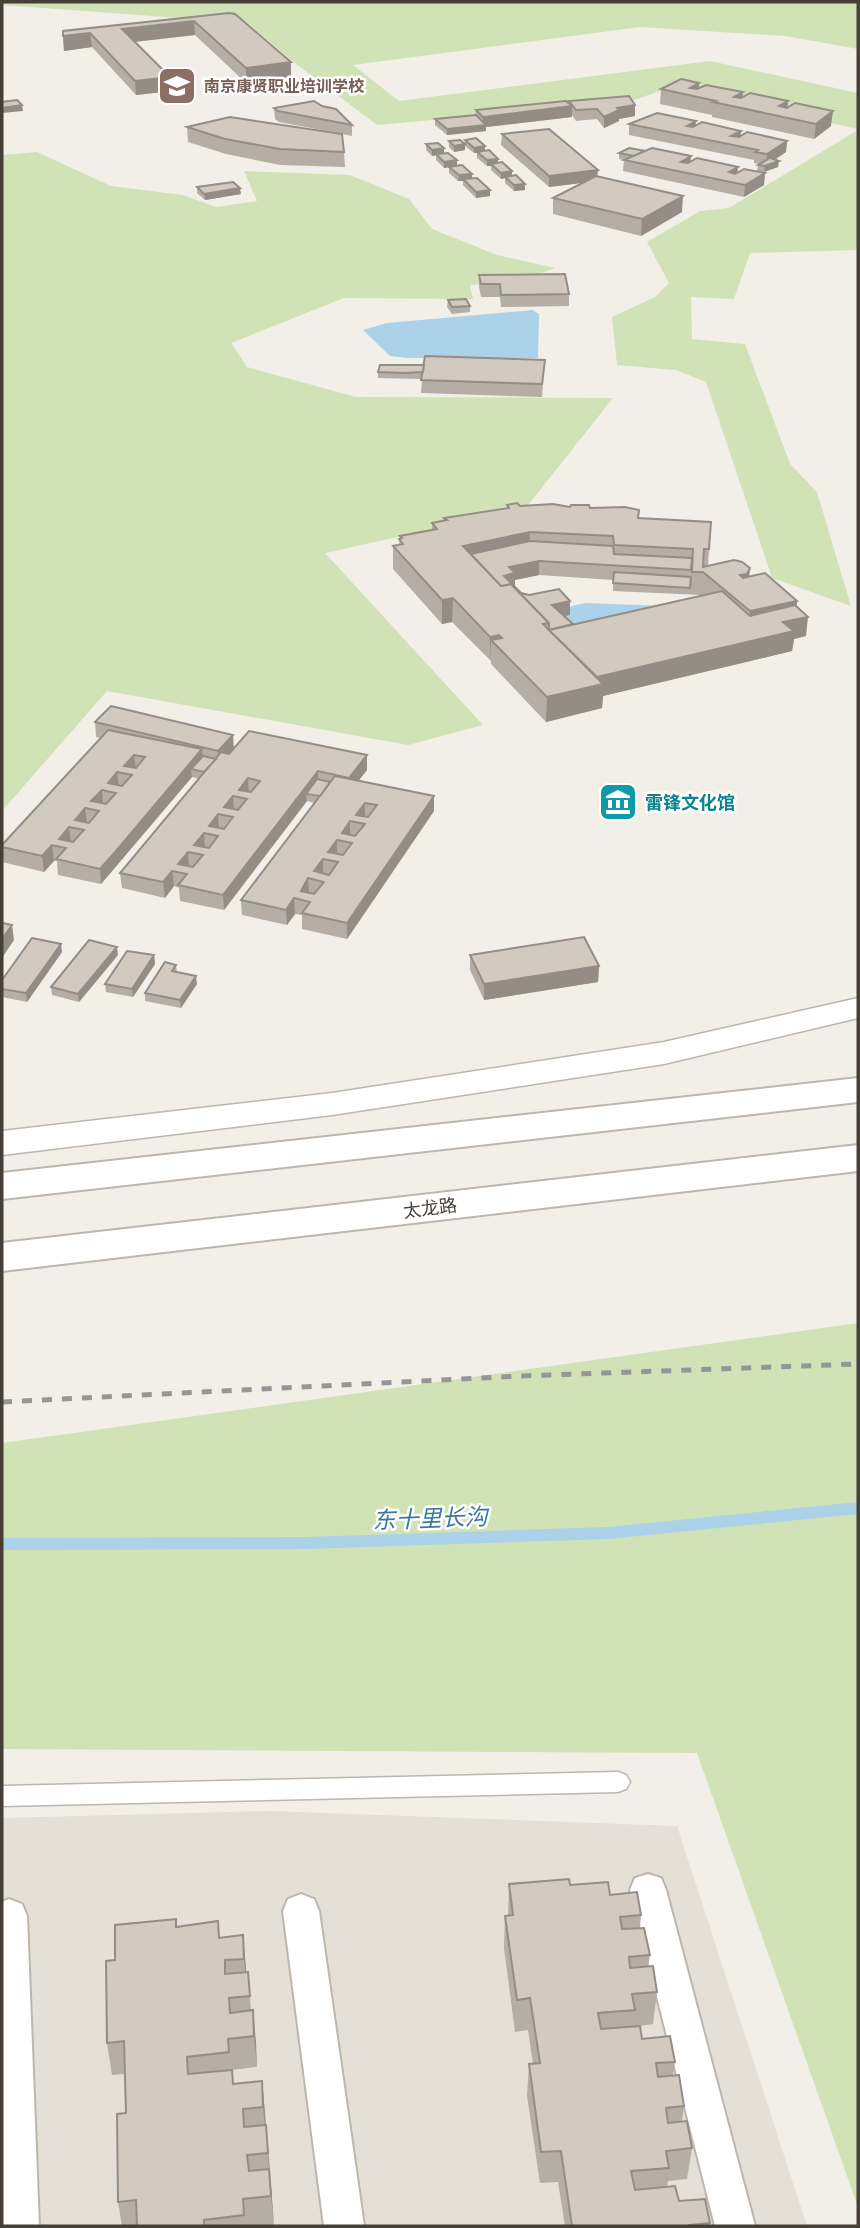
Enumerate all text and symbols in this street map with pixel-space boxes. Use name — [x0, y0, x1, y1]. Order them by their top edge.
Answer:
school or university icon: 南京康贤职业培训学校 — [156, 65, 198, 107]
place label: 南京康贤职业培训学校 — [204, 76, 365, 96]
museum icon: 雷锋文化馆 — [597, 781, 639, 823]
place label: 雷锋文化馆 — [645, 791, 735, 814]
street label: 太龙路 — [402, 1193, 458, 1223]
water label: 东十里长沟 — [372, 1501, 491, 1534]

